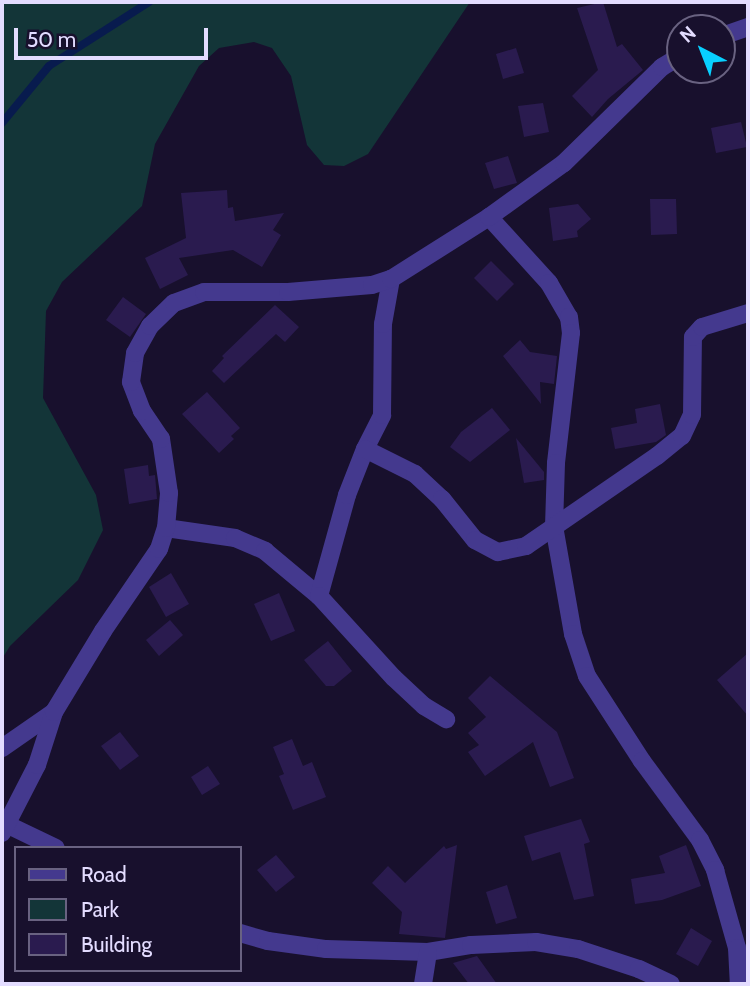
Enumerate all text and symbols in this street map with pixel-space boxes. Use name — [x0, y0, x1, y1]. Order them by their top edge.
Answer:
scale bar — [18, 14, 212, 58]
north arrow — [666, 14, 736, 84]
text: N — [675, 21, 701, 48]
text: 50 m — [27, 27, 76, 52]
legend — [14, 846, 242, 972]
text: Road — [81, 862, 127, 887]
text: Park — [81, 897, 119, 922]
text: Building — [81, 932, 152, 957]

